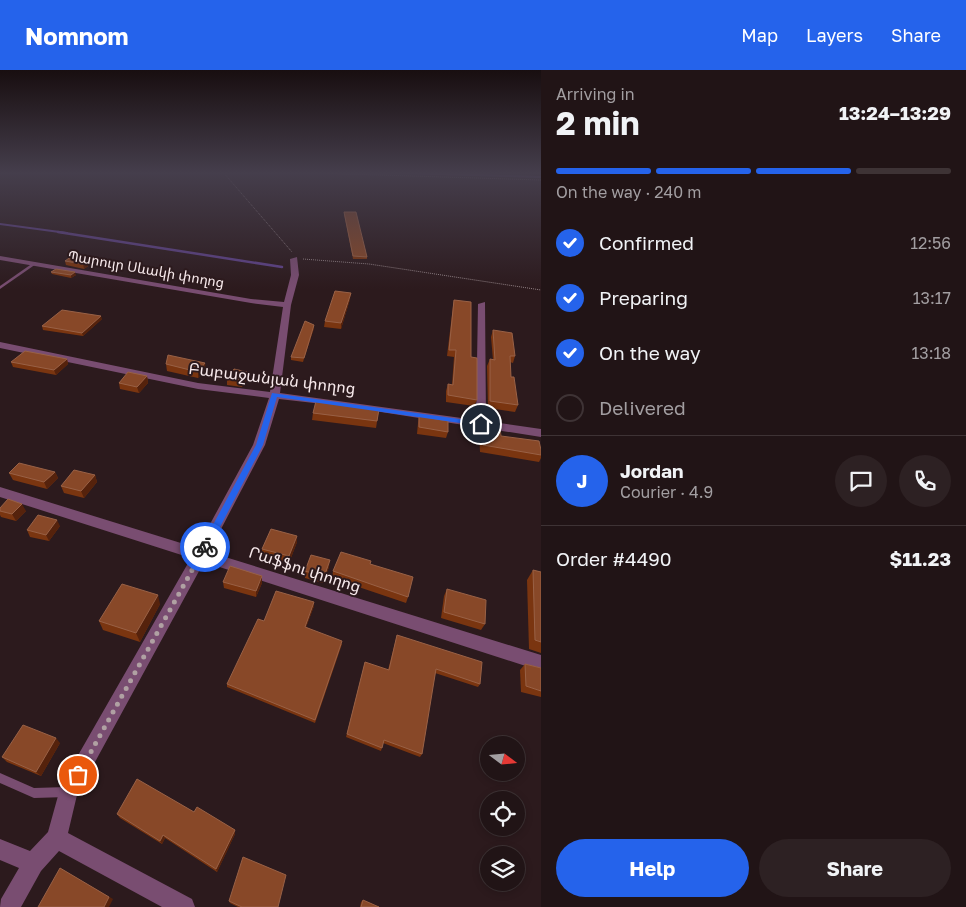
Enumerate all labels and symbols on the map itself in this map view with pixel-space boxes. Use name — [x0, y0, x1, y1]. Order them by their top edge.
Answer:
street label: Պարույր Սևակի փողոց — [66, 246, 226, 291]
street label: Բաբաջանյան փողոց — [187, 358, 357, 398]
pin — [460, 403, 502, 445]
courier — [180, 522, 230, 572]
street label: Րաֆֆու փողոց — [247, 542, 363, 596]
north arrow — [480, 736, 525, 781]
pin — [57, 754, 99, 796]

